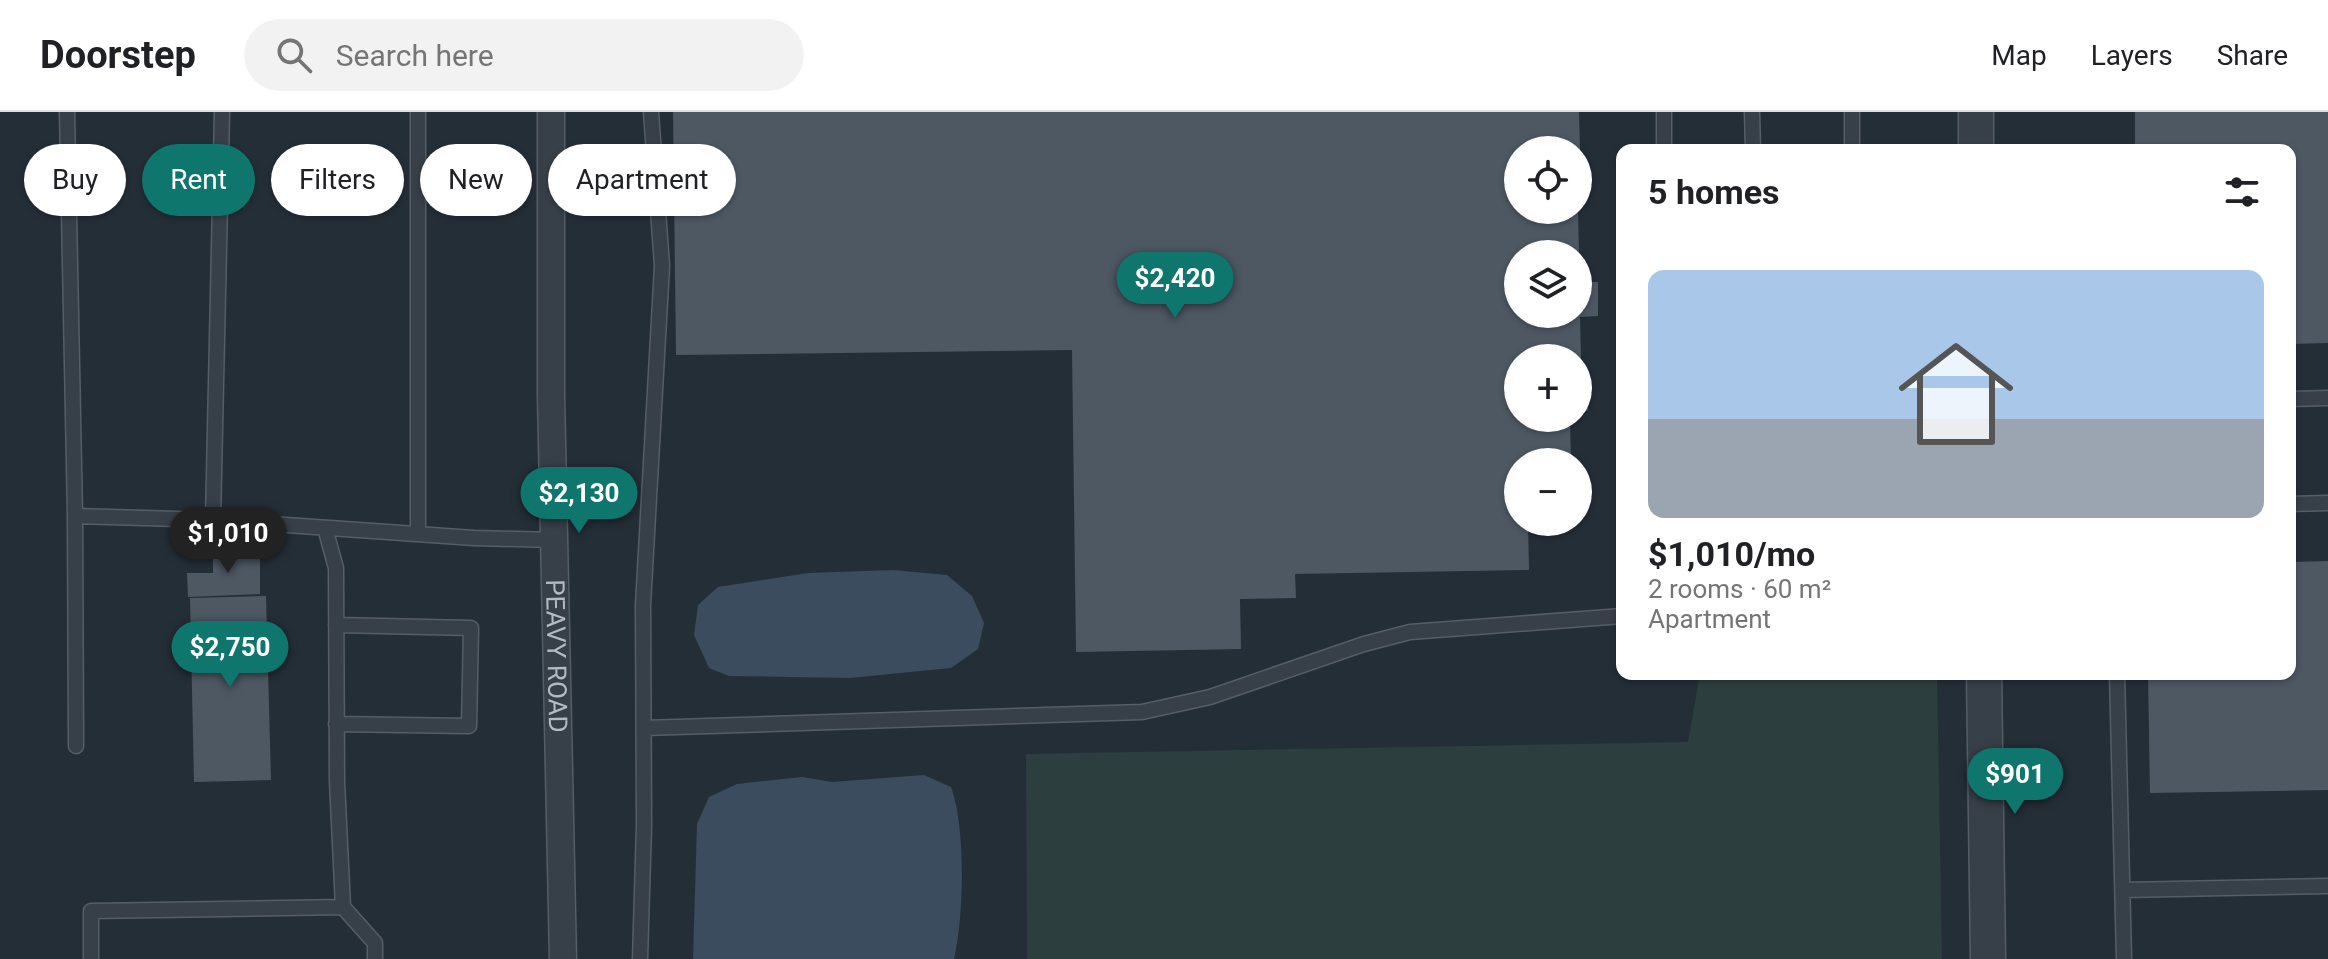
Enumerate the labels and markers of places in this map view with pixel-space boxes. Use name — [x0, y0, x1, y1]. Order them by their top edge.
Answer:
pin: $2,420 — [1110, 252, 1240, 320]
pin: $2,130 — [514, 467, 644, 535]
pin: $1,010 — [163, 507, 293, 575]
pin: $2,750 — [165, 621, 295, 689]
pin: $901 — [1968, 748, 2062, 816]

